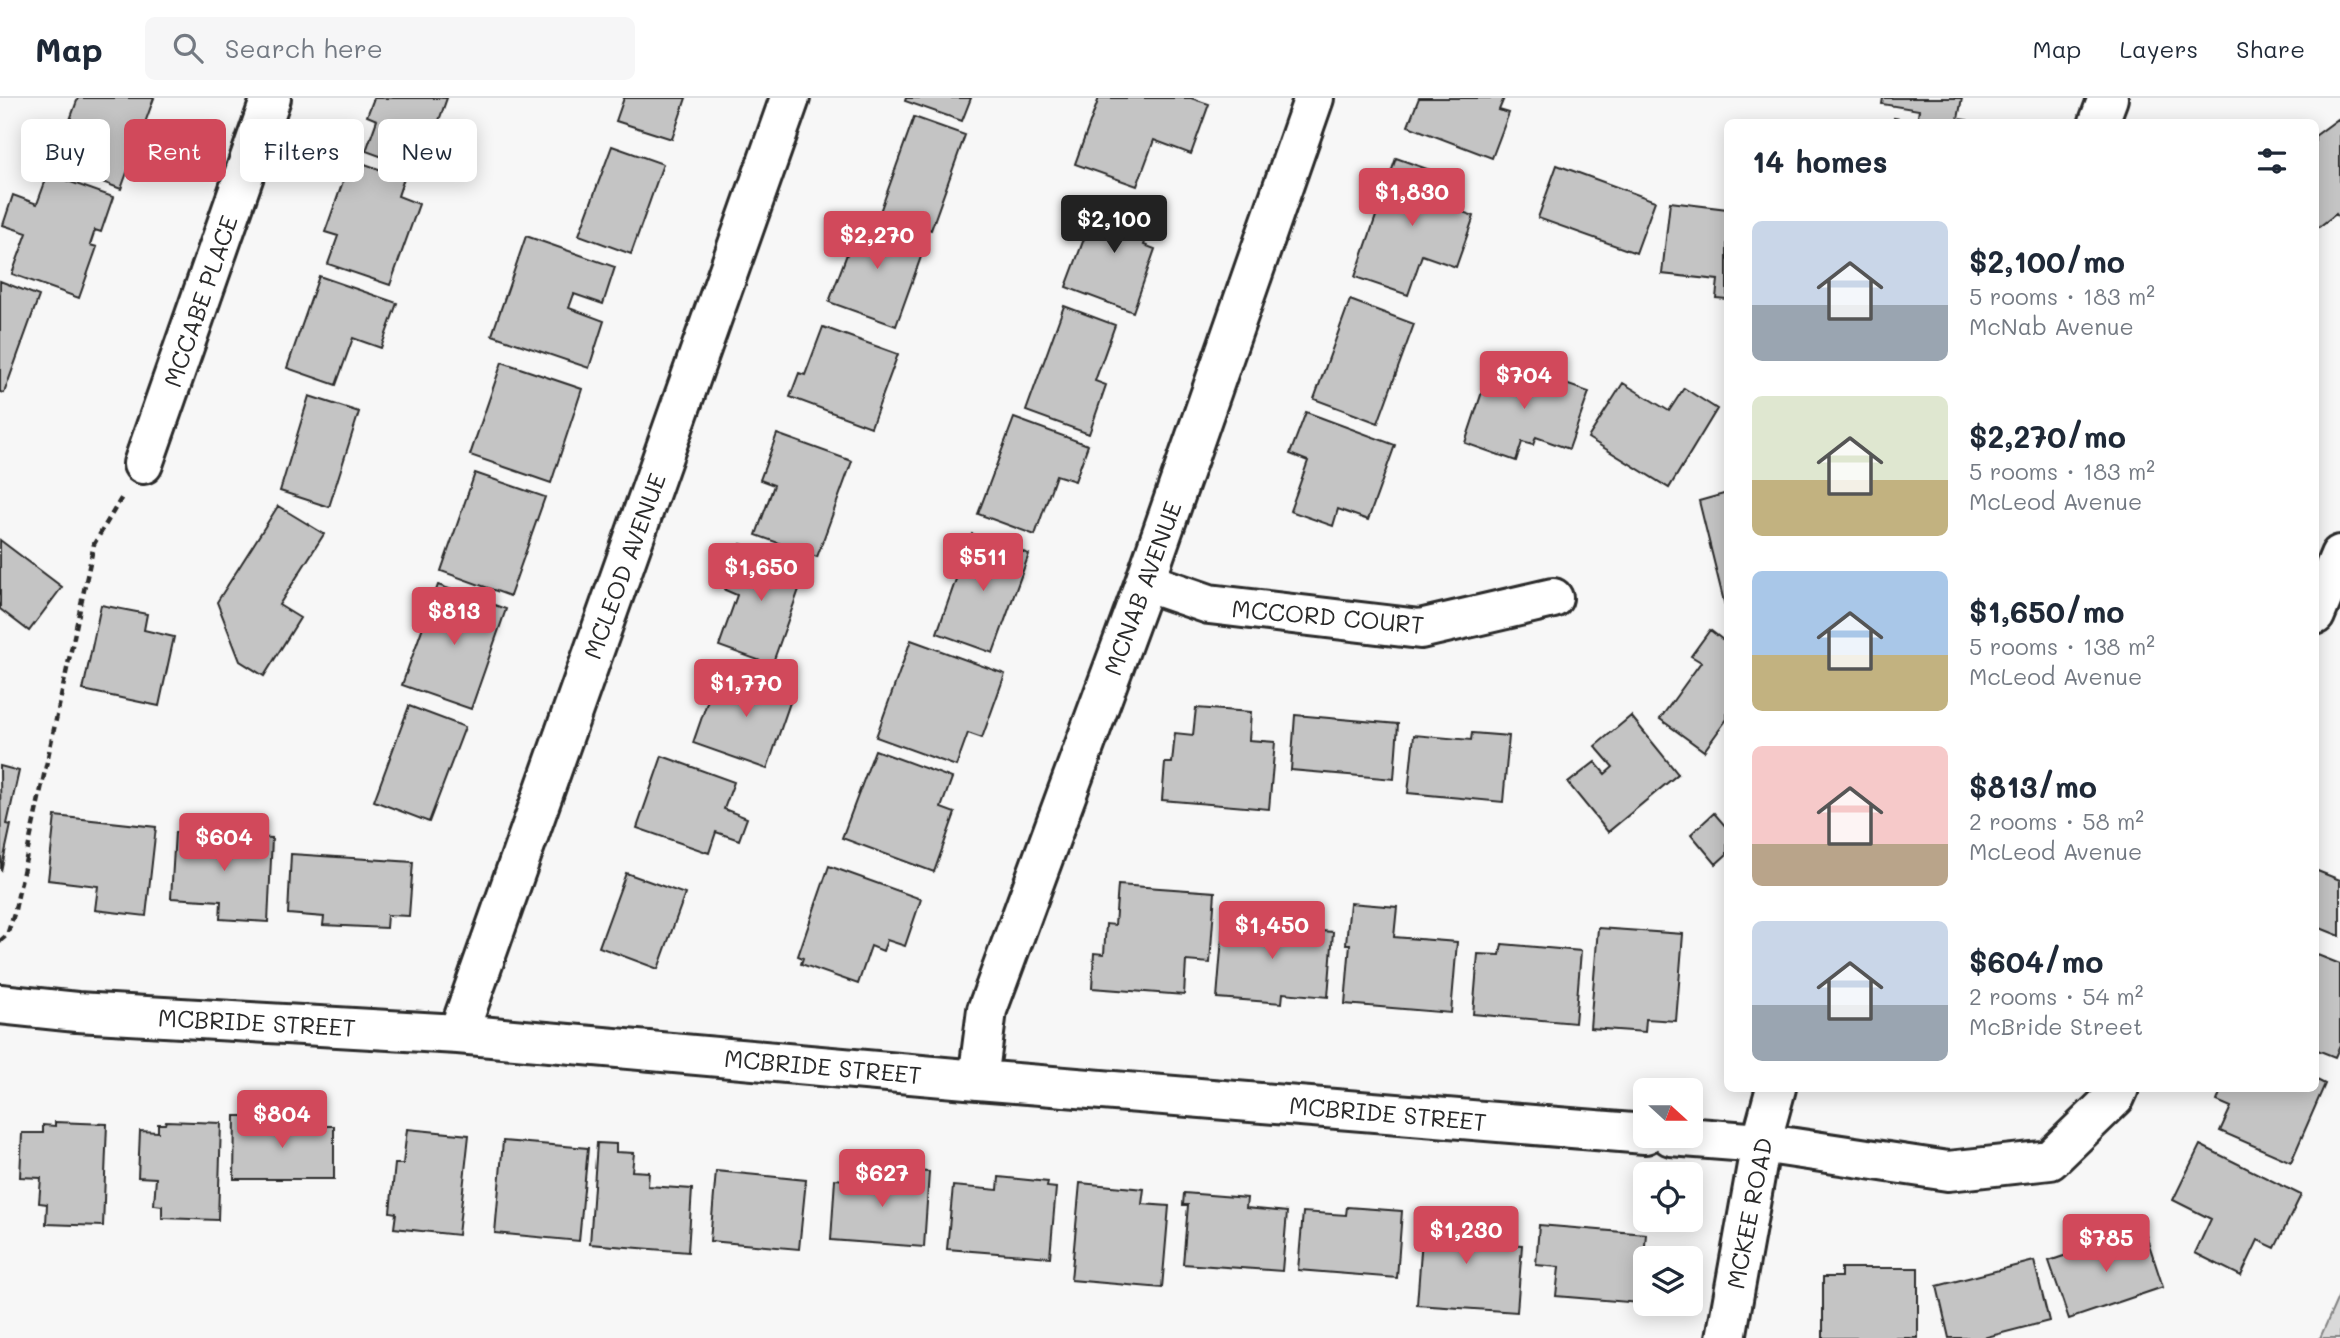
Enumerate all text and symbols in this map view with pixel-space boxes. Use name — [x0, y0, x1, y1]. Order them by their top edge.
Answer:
search box — [145, 17, 635, 80]
text: Map — [35, 27, 103, 70]
icon: search — [169, 29, 207, 67]
text: Search here — [225, 31, 383, 65]
text: Map — [2033, 33, 2081, 64]
text: Layers — [2119, 33, 2198, 64]
text: Share — [2236, 33, 2305, 64]
chip: Buy — [21, 119, 110, 182]
chip: Rent — [124, 119, 226, 182]
chip: Filters — [240, 119, 364, 182]
chip: New — [378, 119, 477, 182]
text: 14 homes — [1752, 141, 1888, 181]
icon: filters — [2253, 142, 2291, 180]
pin: $1,830 — [1355, 169, 1469, 228]
text: $1,830 — [1375, 176, 1449, 206]
pin: $2,100 — [1057, 195, 1171, 255]
text: $2,100 — [1077, 203, 1151, 233]
street label: MCCABE PLACE — [156, 211, 244, 391]
pin: $2,270 — [820, 212, 934, 271]
text: $2,270 — [840, 219, 914, 249]
text: $2,100/mo — [1969, 241, 2125, 281]
icon: home — [1808, 249, 1892, 333]
text: 5 rooms · 183 m² — [1969, 281, 2155, 311]
text: McNab Avenue — [1969, 311, 2134, 341]
pin: $704 — [1483, 352, 1565, 411]
text: $704 — [1496, 359, 1552, 389]
text: $2,270/mo — [1969, 416, 2126, 456]
icon: home — [1808, 424, 1892, 508]
text: 5 rooms · 183 m² — [1969, 456, 2155, 486]
street label: MCLEOD AVENUE — [576, 469, 672, 663]
text: McLeod Avenue — [1969, 486, 2142, 516]
street label: MCNAB AVENUE — [1096, 497, 1188, 679]
pin: $511 — [942, 533, 1024, 593]
text: $511 — [959, 541, 1007, 571]
pin: $1,650 — [704, 544, 818, 603]
text: $1,650 — [724, 551, 798, 581]
pin: $813 — [413, 588, 495, 647]
text: $1,650/mo — [1969, 591, 2125, 631]
street label: MCCORD COURT — [1231, 592, 1425, 640]
text: $813 — [428, 595, 480, 625]
icon: home — [1808, 599, 1892, 683]
text: 5 rooms · 138 m² — [1969, 631, 2155, 661]
pin: $1,770 — [689, 660, 803, 719]
text: McLeod Avenue — [1969, 661, 2142, 691]
text: $1,770 — [710, 667, 782, 697]
text: $813/mo — [1969, 766, 2097, 806]
icon: home — [1808, 774, 1892, 858]
text: 2 rooms · 58 m² — [1969, 806, 2144, 836]
pin: $604 — [183, 814, 265, 873]
text: $604 — [195, 821, 253, 851]
text: McLeod Avenue — [1969, 836, 2142, 866]
pin: $1,450 — [1215, 902, 1329, 961]
text: $1,450 — [1235, 909, 1309, 939]
text: $604/mo — [1969, 941, 2104, 981]
icon: home — [1808, 949, 1892, 1033]
text: 2 rooms · 54 m² — [1969, 981, 2144, 1011]
street label: MCBRIDE STREET — [157, 1001, 357, 1043]
text: McBride Street — [1969, 1011, 2143, 1041]
street label: MCBRIDE STREET — [723, 1042, 923, 1090]
north arrow — [1633, 1078, 1703, 1148]
map controls — [1633, 1078, 1703, 1316]
street label: MCBRIDE STREET — [1288, 1089, 1488, 1137]
pin: $804 — [241, 1090, 323, 1150]
text: $804 — [253, 1098, 311, 1128]
street label: MCKEE ROAD — [1719, 1135, 1779, 1291]
pin: $627 — [841, 1150, 923, 1209]
text: $627 — [855, 1157, 909, 1187]
button: locate — [1633, 1162, 1703, 1232]
pin: $1,230 — [1409, 1206, 1523, 1266]
text: $1,230 — [1430, 1214, 1502, 1244]
pin: $785 — [2065, 1214, 2147, 1274]
text: $785 — [2079, 1222, 2133, 1252]
button: layers — [1633, 1246, 1703, 1316]

